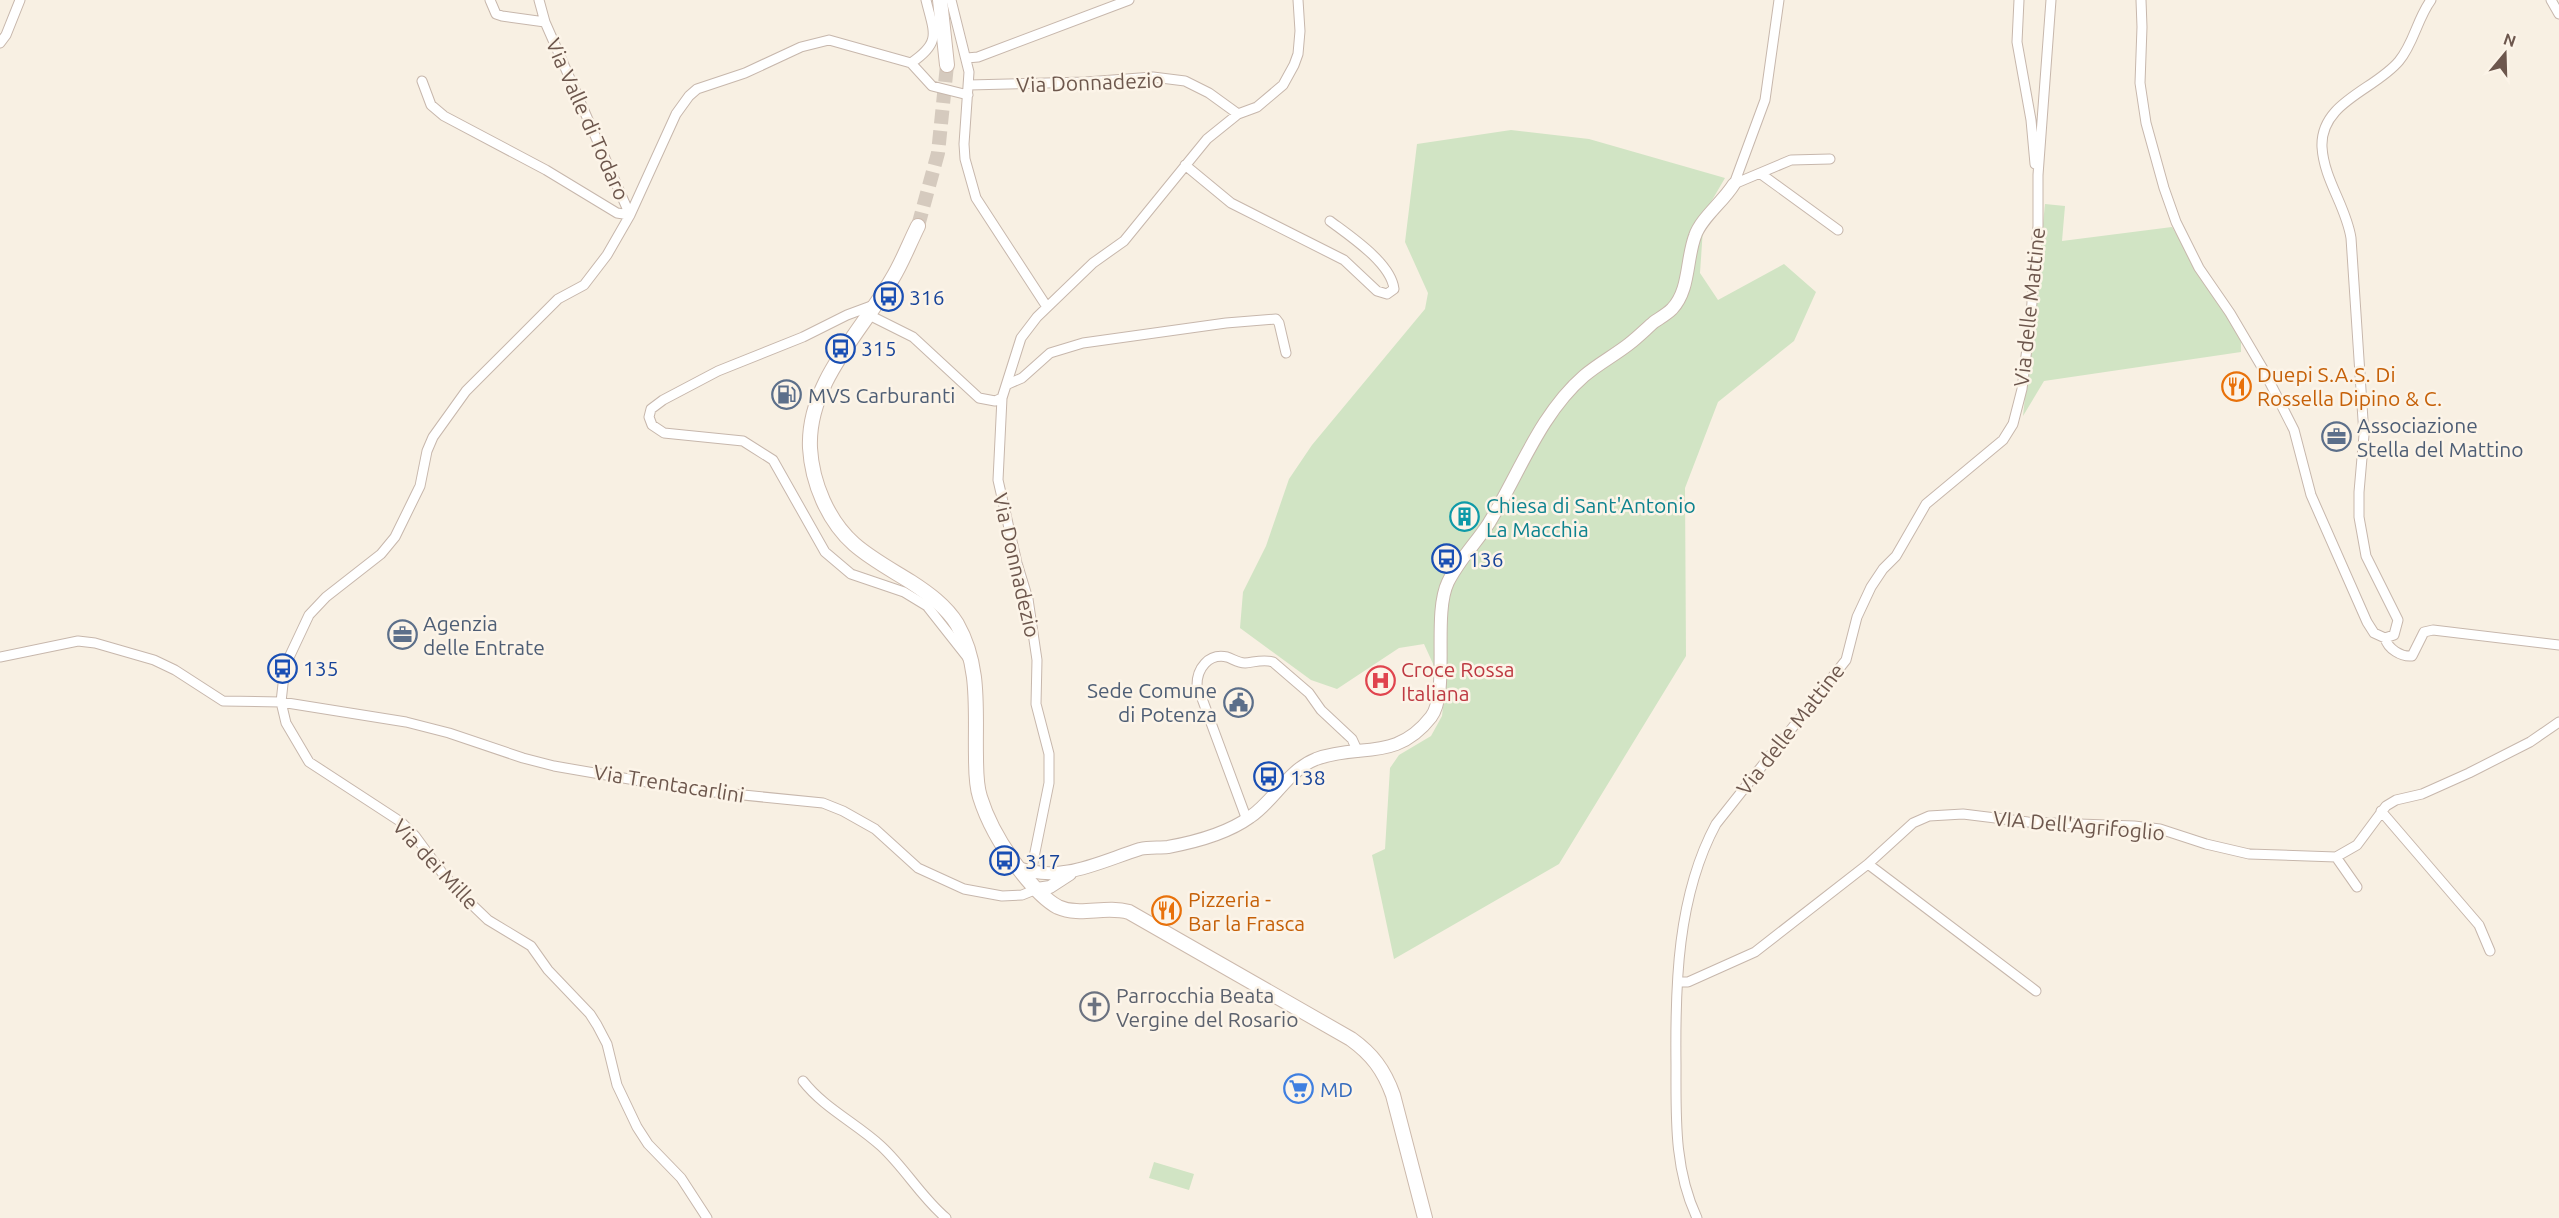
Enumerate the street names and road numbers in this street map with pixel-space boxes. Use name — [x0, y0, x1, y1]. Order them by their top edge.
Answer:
street label: Via Valle di Todaro — [542, 34, 634, 204]
street label: Via Donnadezio — [1016, 67, 1164, 97]
street label: Via delle Mattine — [2009, 226, 2049, 388]
street label: Via Donnadezio — [989, 490, 1045, 640]
street label: Via delle Mattine — [1731, 658, 1849, 800]
street label: Via Trentacarlini — [592, 759, 746, 807]
street label: VIA Dell'Agrifoglio — [1992, 806, 2166, 844]
street label: Via dei Mille — [388, 814, 484, 914]

